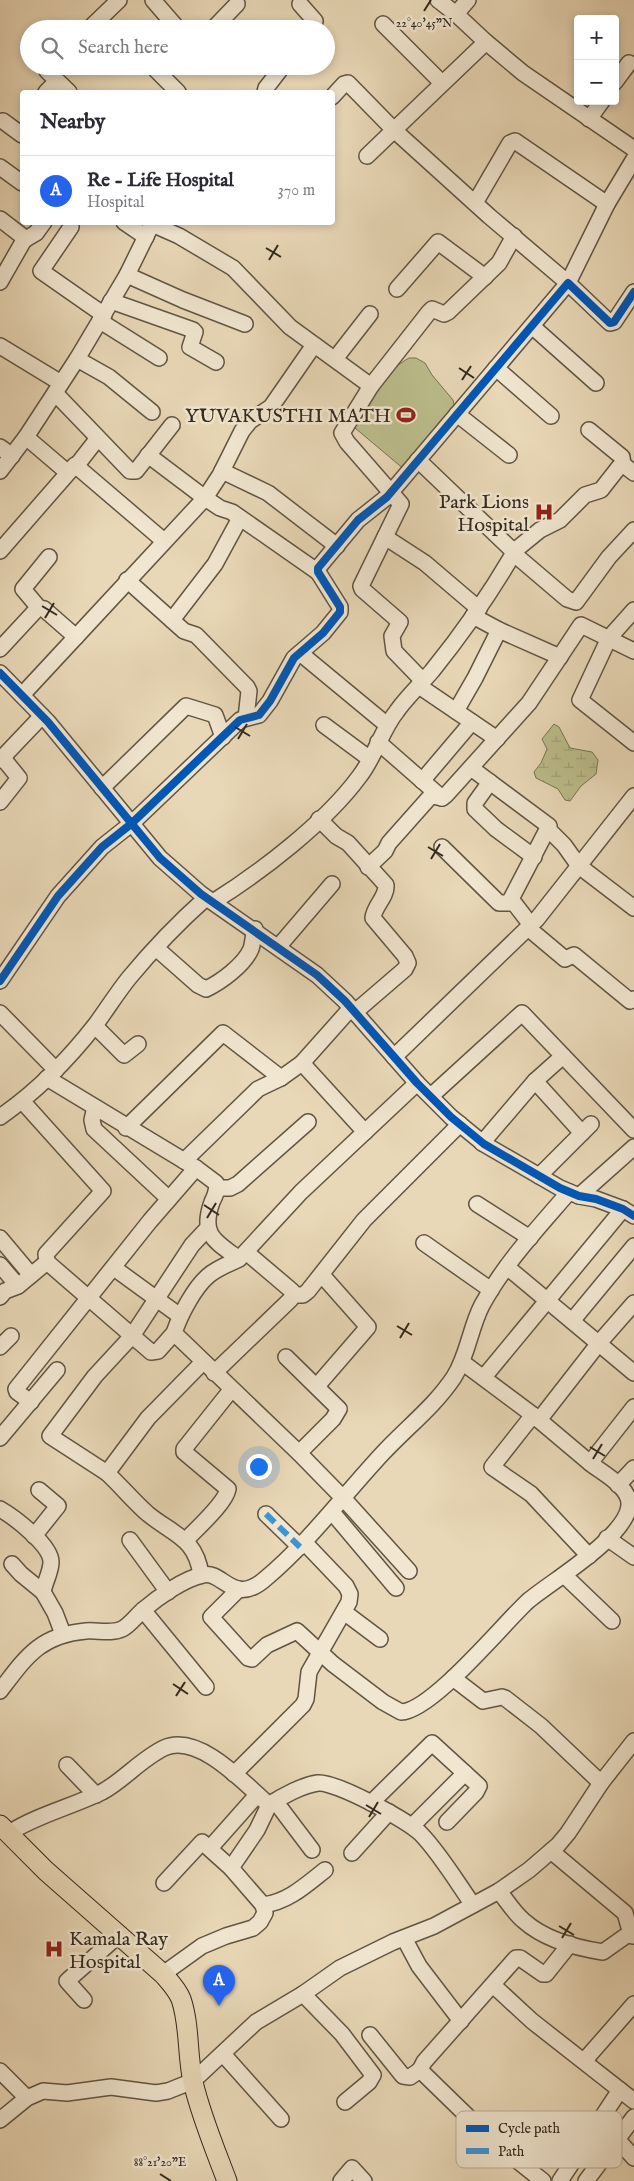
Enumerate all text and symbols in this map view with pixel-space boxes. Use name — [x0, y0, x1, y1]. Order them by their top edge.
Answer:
map controls — [574, 15, 619, 105]
button: + — [574, 15, 619, 60]
text: 22°40'45"N — [396, 16, 453, 31]
search box — [20, 20, 335, 75]
icon: search — [38, 34, 66, 62]
text: Search here — [78, 36, 169, 60]
button: − — [574, 60, 619, 105]
text: Nearby — [40, 109, 105, 136]
text: Re - Life Hospital — [87, 169, 234, 193]
text: A — [51, 181, 61, 201]
text: 370 m — [278, 181, 315, 201]
text: Hospital — [87, 193, 144, 213]
place label: YUVAKUSTHI MATH — [185, 404, 391, 429]
sports icon: YUVAKUSTHI MATH — [395, 404, 417, 426]
place label: Park Lions Hospital — [439, 490, 530, 538]
hospital icon: Park Lions Hospital — [533, 501, 555, 523]
your location — [246, 1454, 272, 1480]
place label: Kamala Ray Hospital — [69, 1927, 168, 1975]
hospital icon: Kamala Ray Hospital — [43, 1938, 65, 1960]
pin: A — [203, 1965, 235, 2006]
legend — [456, 2111, 622, 2168]
text: Cycle path — [498, 2120, 560, 2138]
text: Path — [498, 2143, 525, 2161]
text: 88°21'20"E — [134, 2155, 186, 2170]

